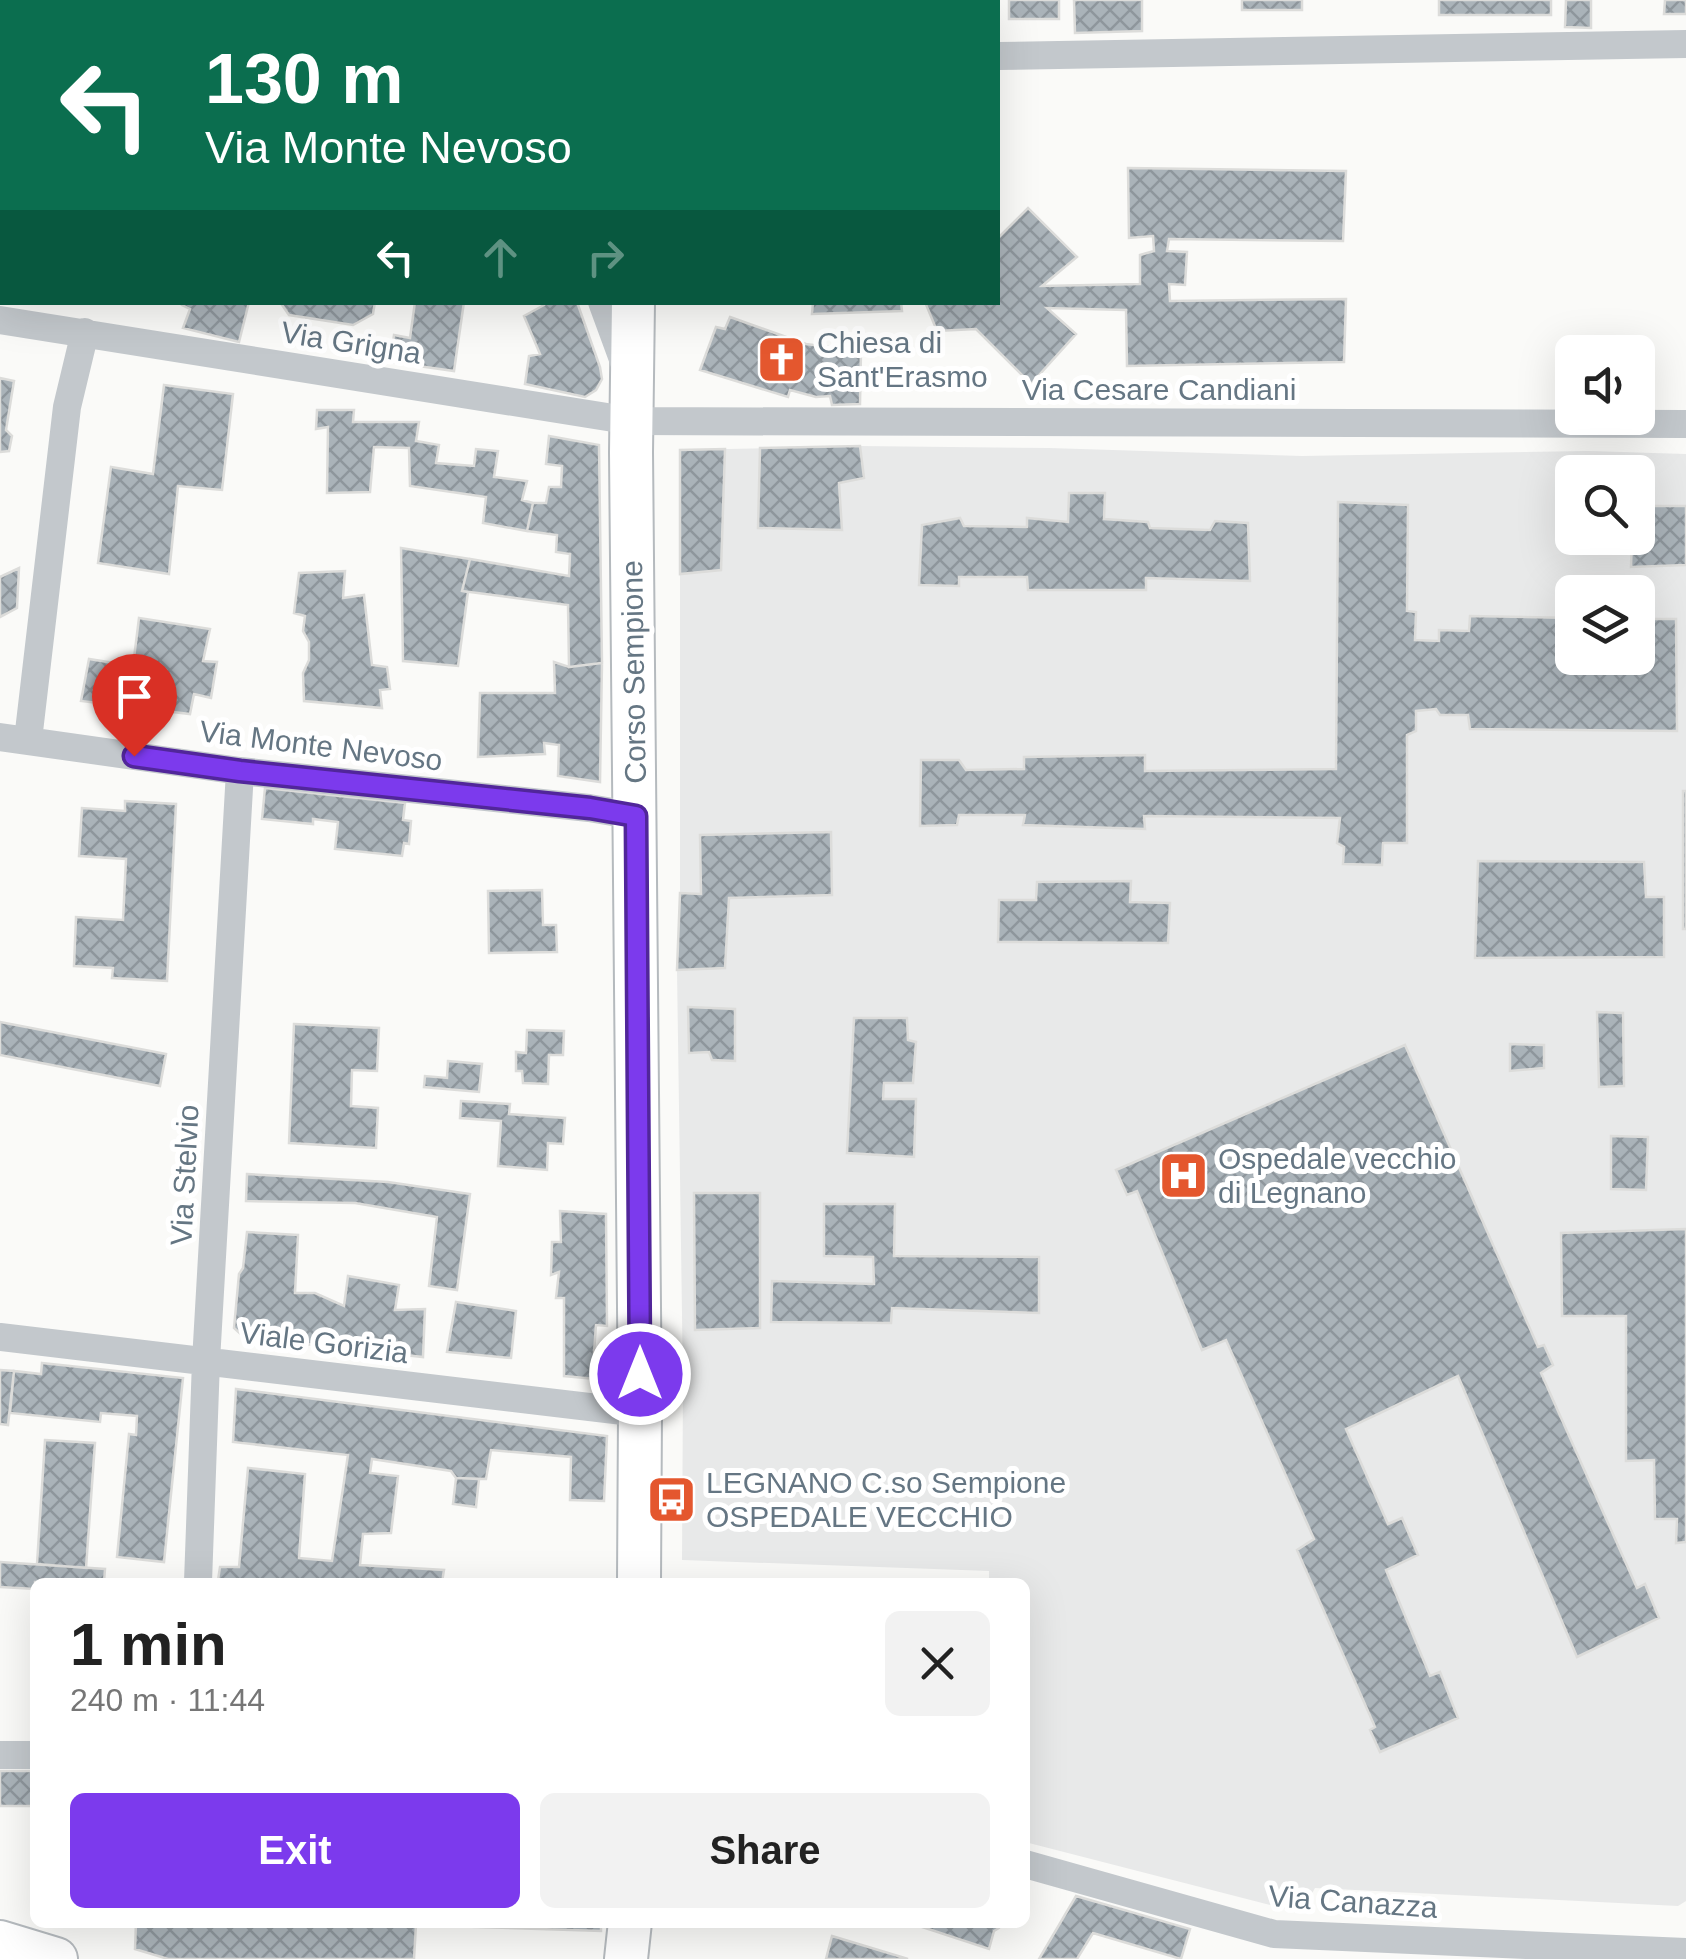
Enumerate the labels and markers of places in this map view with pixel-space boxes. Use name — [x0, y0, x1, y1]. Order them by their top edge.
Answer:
place label: Chiesa di Sant'Erasmo — [817, 326, 988, 393]
church icon: Chiesa di Sant'Erasmo — [756, 334, 808, 386]
pin — [92, 654, 177, 757]
place label: Ospedale vecchio di Legnano — [1218, 1142, 1456, 1209]
hospital icon: Ospedale vecchio di Legnano — [1157, 1150, 1209, 1202]
place label: LEGNANO C.so Sempione OSPEDALE VECCHIO — [706, 1466, 1066, 1533]
bus stop icon: LEGNANO C.so Sempione OSPEDALE VECCHIO — [645, 1474, 697, 1526]

